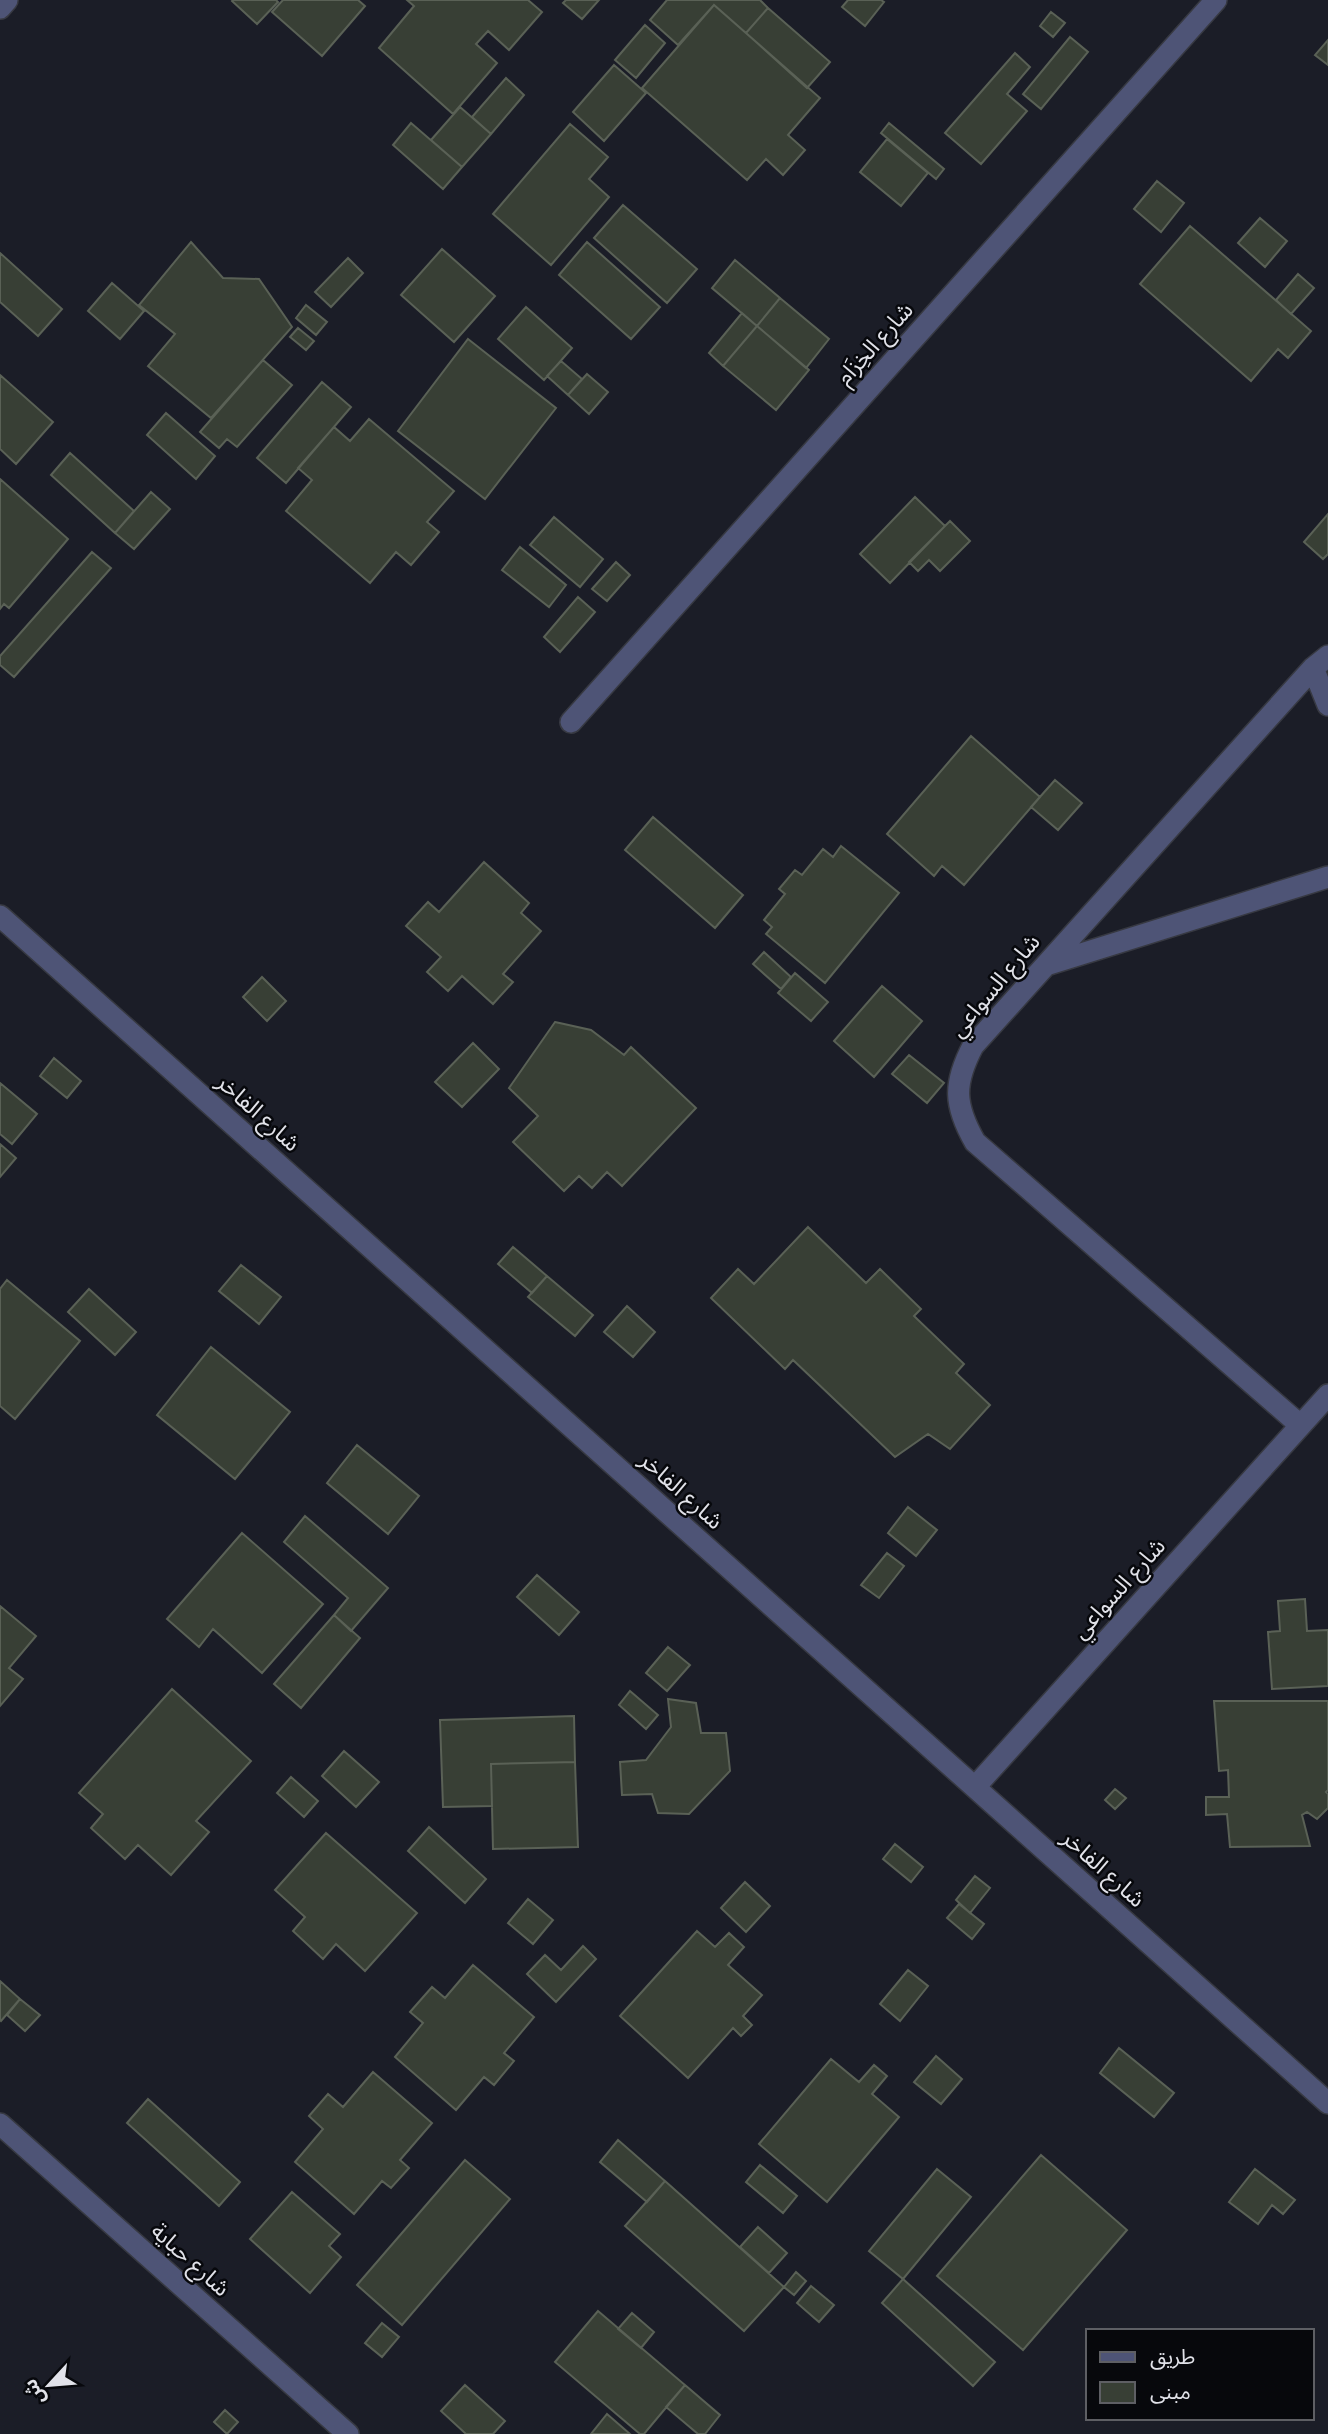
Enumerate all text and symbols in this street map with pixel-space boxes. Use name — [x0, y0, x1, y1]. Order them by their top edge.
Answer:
street label: شارع الخِزَام — [830, 296, 922, 393]
street label: شارع السواعي — [943, 928, 1048, 1045]
street label: شارع الفاخر — [208, 1067, 306, 1159]
street label: شارع الفاخر — [631, 1445, 729, 1537]
street label: شارع السواعي — [1066, 1532, 1173, 1647]
street label: شارع الفاخر — [1053, 1823, 1151, 1915]
street label: شارع حباية — [143, 2217, 236, 2304]
legend — [1086, 2329, 1314, 2420]
text: طريق — [1150, 2344, 1195, 2370]
north arrow — [14, 2350, 84, 2420]
text: ش — [18, 2376, 49, 2409]
text: مبنى — [1150, 2379, 1191, 2404]

